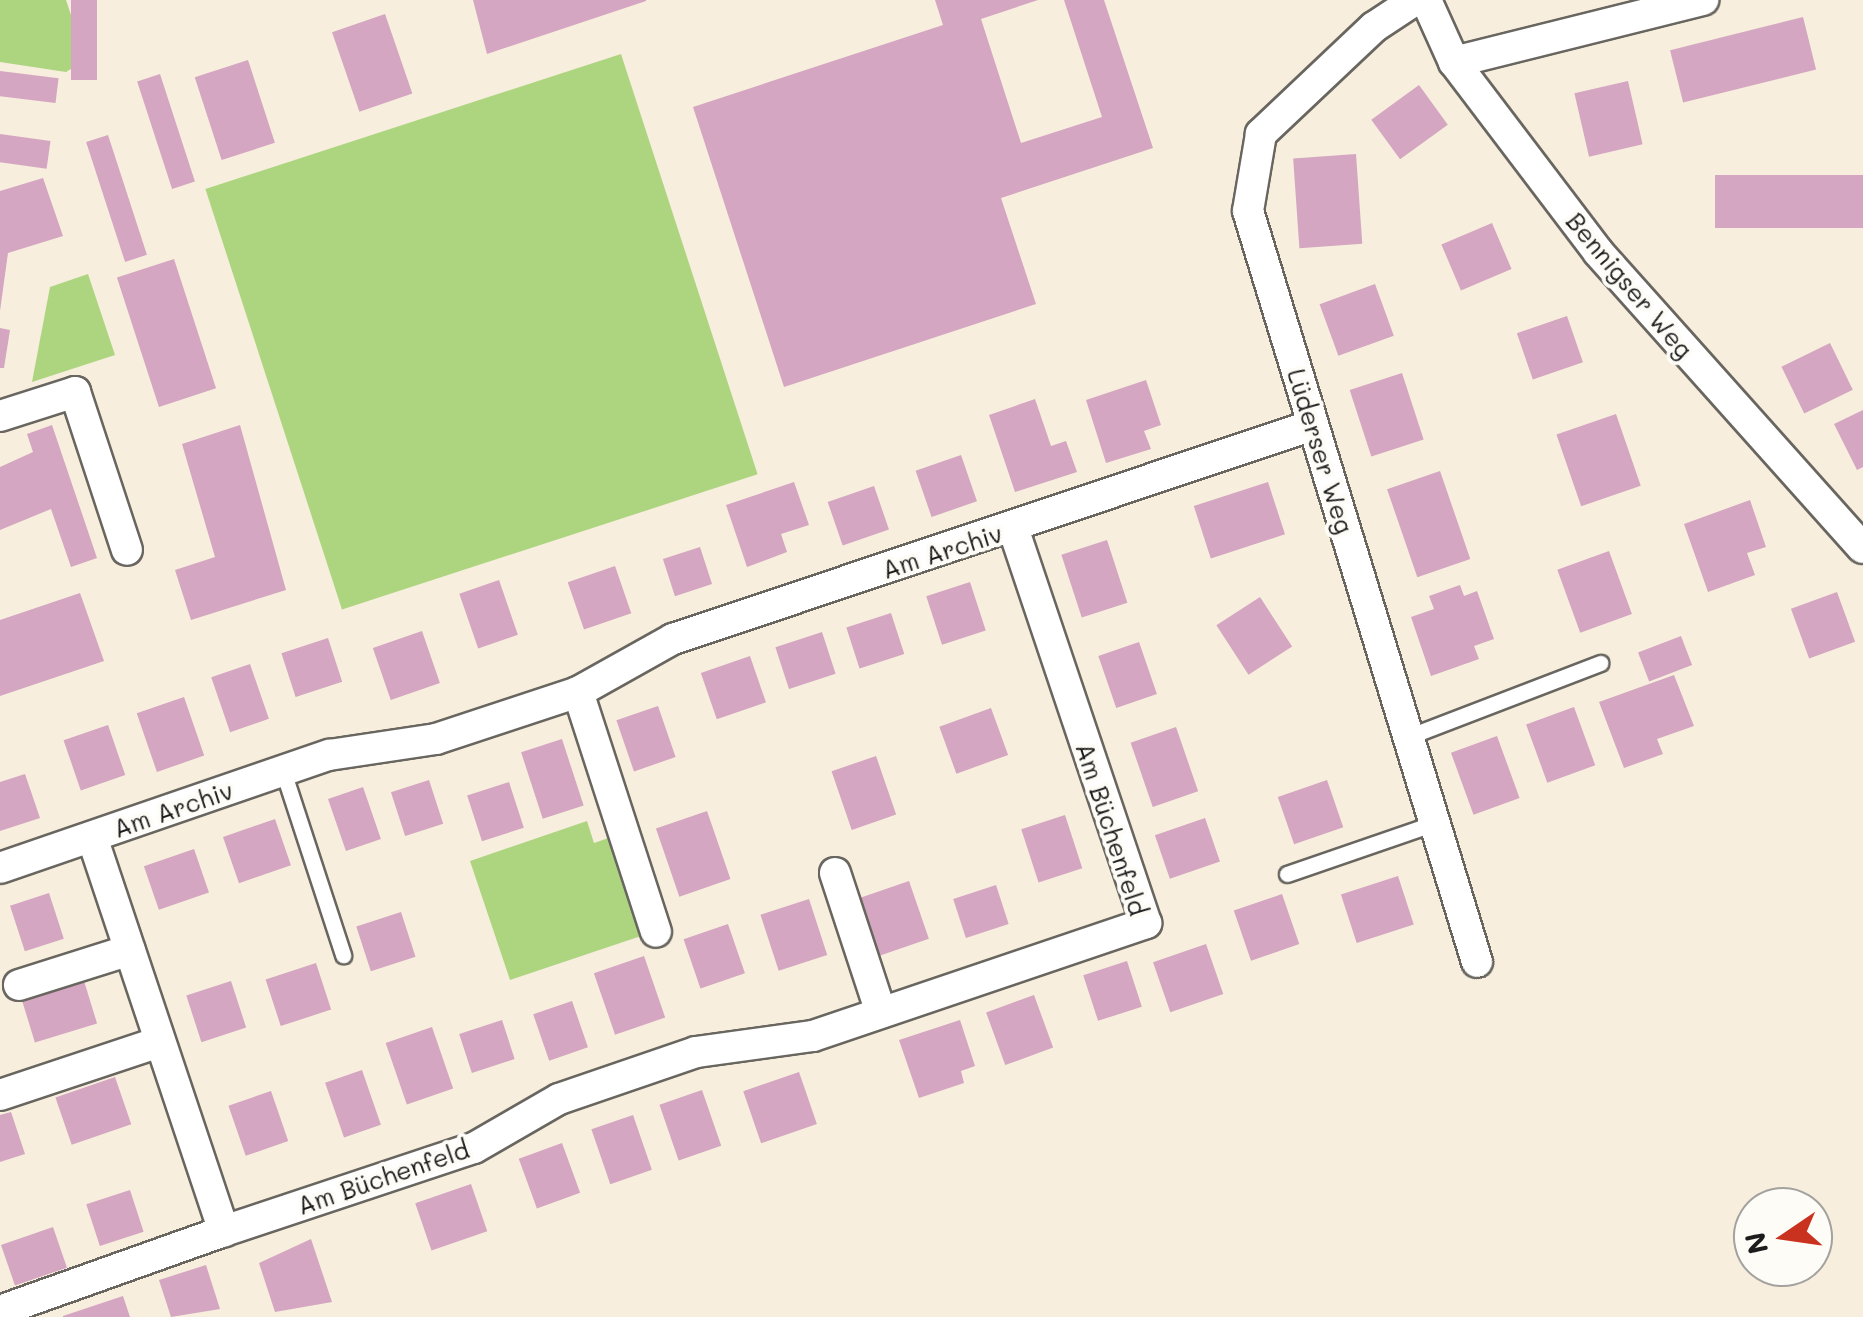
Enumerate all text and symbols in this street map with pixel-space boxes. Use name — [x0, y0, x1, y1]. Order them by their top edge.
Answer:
street label: Bennigser Weg — [1560, 206, 1700, 364]
street label: Lüderser Weg — [1282, 365, 1360, 537]
street label: Am Archiv — [878, 517, 1006, 585]
street label: Am Büchenfeld — [1070, 739, 1154, 919]
street label: Am Archiv — [109, 775, 237, 843]
street label: Am Büchenfeld — [293, 1134, 473, 1220]
north arrow — [1733, 1187, 1833, 1287]
text: N — [1736, 1229, 1776, 1258]

